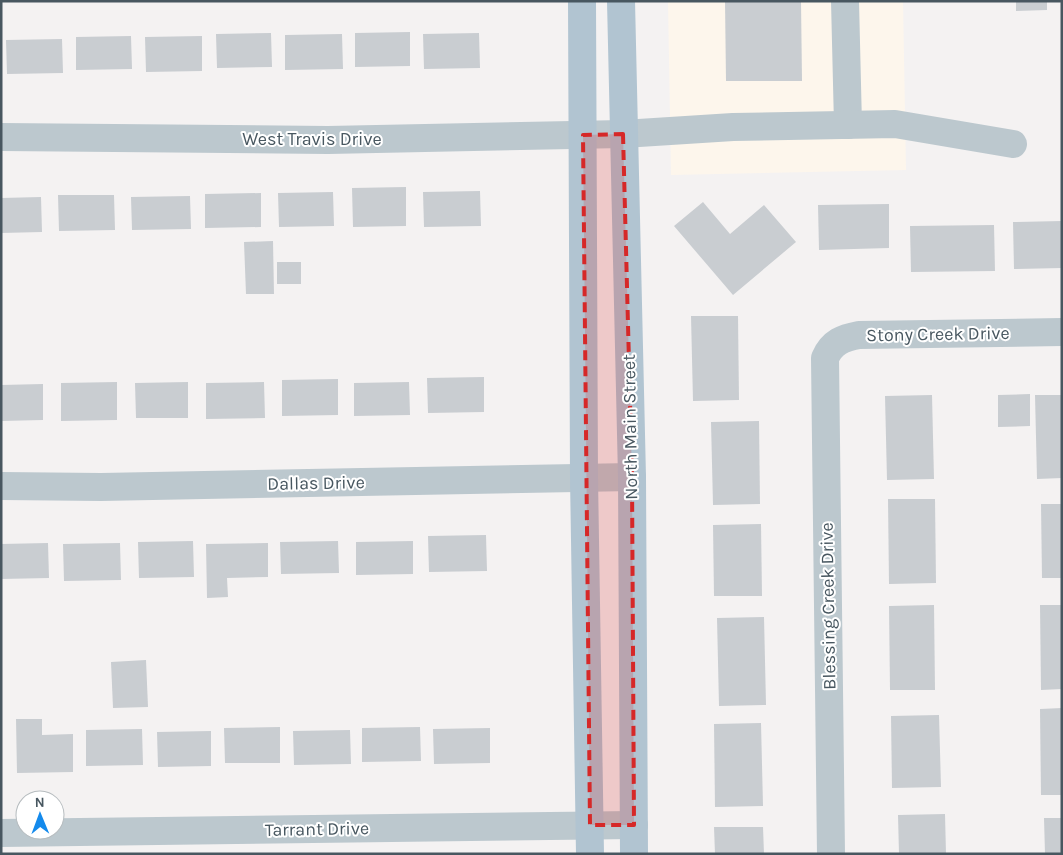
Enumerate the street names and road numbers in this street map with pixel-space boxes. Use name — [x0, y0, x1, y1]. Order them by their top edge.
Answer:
street label: West Travis Drive — [242, 128, 382, 150]
street label: Stony Creek Drive — [866, 322, 1010, 346]
street label: North Main Street — [618, 354, 642, 500]
street label: Dallas Drive — [267, 471, 365, 495]
street label: Blessing Creek Drive — [816, 522, 840, 690]
street label: Tarrant Drive — [265, 817, 369, 841]

